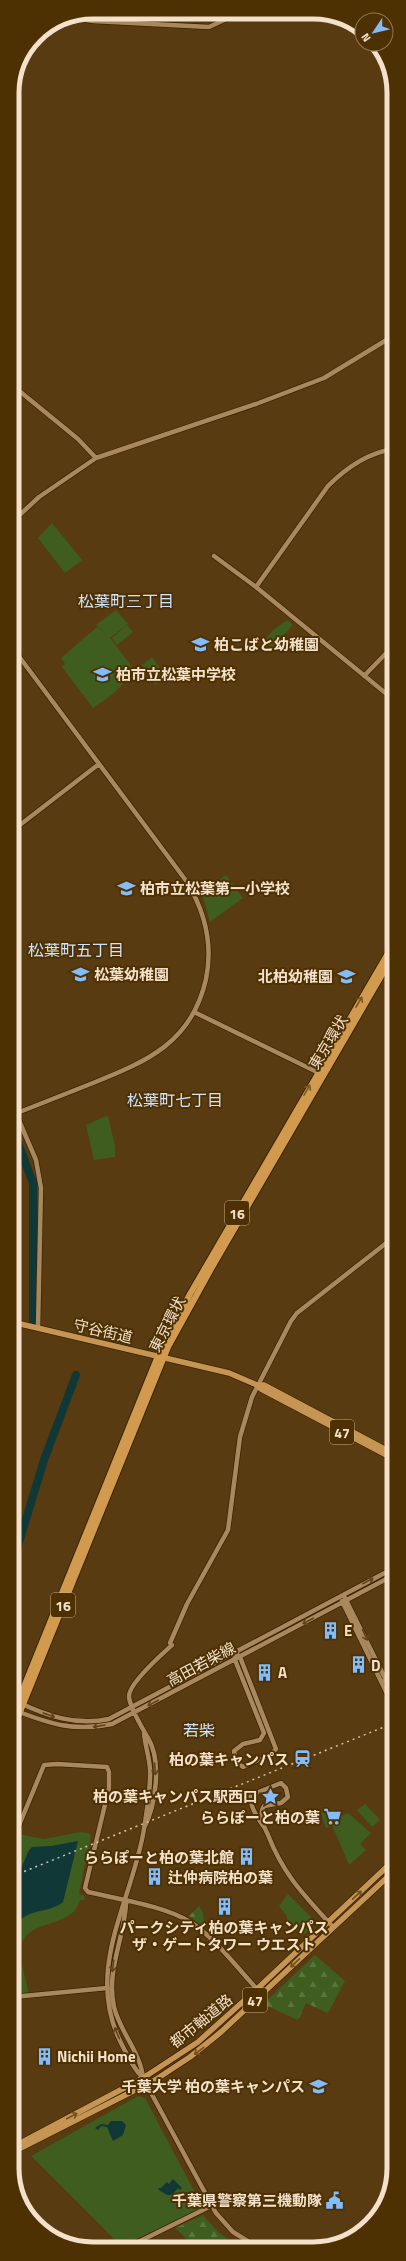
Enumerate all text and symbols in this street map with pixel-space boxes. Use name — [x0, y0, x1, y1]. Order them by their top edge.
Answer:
north arrow — [354, 12, 394, 52]
text: N — [357, 30, 375, 45]
district label: 松葉町三丁目 — [78, 589, 174, 613]
place label: 柏こばと幼稚園 — [214, 633, 319, 656]
school or university icon: 柏こばと幼稚園 — [191, 634, 211, 654]
place label: 柏市立松葉中学校 — [116, 663, 236, 686]
school or university icon: 柏市立松葉中学校 — [93, 664, 113, 684]
place label: 柏市立松葉第一小学校 — [140, 877, 290, 900]
school or university icon: 柏市立松葉第一小学校 — [117, 878, 137, 898]
district label: 松葉町五丁目 — [28, 938, 124, 962]
place label: 松葉幼稚園 — [94, 963, 169, 986]
school or university icon: 松葉幼稚園 — [71, 964, 91, 984]
place label: 北柏幼稚園 — [258, 965, 333, 988]
school or university icon: 北柏幼稚園 — [336, 966, 356, 986]
one-way arrow — [355, 996, 363, 1008]
street label: 東京環状 — [303, 1010, 353, 1074]
one-way arrow — [304, 1084, 312, 1096]
district label: 松葉町七丁目 — [127, 1088, 223, 1112]
road number: 16 — [225, 1201, 249, 1225]
street label: 東京環状 — [143, 1292, 191, 1356]
street label: 守谷街道 — [71, 1313, 135, 1349]
road number: 47 — [330, 1420, 354, 1444]
one-way arrow — [362, 1577, 374, 1585]
road number: 16 — [51, 1593, 75, 1617]
one-way arrow — [302, 1618, 314, 1625]
place label: E — [344, 1619, 352, 1642]
building icon: E — [321, 1620, 341, 1640]
one-way arrow — [362, 1628, 369, 1640]
street label: 高田若柴線 — [162, 1636, 240, 1692]
place label: D — [371, 1654, 381, 1677]
building icon: D — [348, 1655, 368, 1675]
place label: A — [278, 1661, 287, 1684]
building icon: A — [255, 1662, 275, 1682]
one-way arrow — [147, 1700, 159, 1708]
one-way arrow — [42, 1712, 54, 1720]
district label: 若柴 — [183, 1718, 215, 1742]
one-way arrow — [93, 1723, 106, 1731]
place label: 柏の葉キャンパス — [169, 1748, 289, 1771]
station icon: 柏の葉キャンパス — [292, 1749, 312, 1769]
one-way arrow — [151, 1762, 159, 1775]
place label: 柏の葉キャンパス駅西口 — [93, 1785, 258, 1808]
place icon: 柏の葉キャンパス駅西口 — [261, 1786, 281, 1806]
place label: ららぽーと柏の葉 — [200, 1806, 320, 1829]
supermarket icon: ららぽーと柏の葉 — [323, 1807, 343, 1827]
place label: ららぽーと柏の葉北館 — [84, 1846, 234, 1869]
building icon: ららぽーと柏の葉北館 — [237, 1847, 257, 1867]
place label: 辻仲病院柏の葉 — [168, 1866, 273, 1889]
building icon: 辻仲病院柏の葉 — [145, 1867, 165, 1887]
one-way arrow — [352, 1890, 362, 1900]
building icon: パークシティ柏の葉キャンパス ザ・ゲートタワー ウエスト — [214, 1896, 234, 1916]
place label: パークシティ柏の葉キャンパス ザ・ゲートタワー ウエスト — [119, 1916, 329, 1956]
one-way arrow — [109, 1959, 117, 1972]
one-way arrow — [290, 1959, 300, 1968]
street label: 都市軸道路 — [165, 1988, 237, 2054]
road number: 47 — [243, 1988, 267, 2012]
one-way arrow — [112, 2027, 120, 2039]
place label: Nichii Home — [57, 2045, 136, 2068]
building icon: Nichii Home — [34, 2046, 54, 2066]
one-way arrow — [193, 2047, 204, 2055]
place label: 千葉大学 柏の葉キャンパス — [122, 2075, 305, 2098]
school or university icon: 千葉大学 柏の葉キャンパス — [308, 2076, 328, 2096]
one-way arrow — [66, 2112, 78, 2120]
place label: 千葉県警察第三機動隊 — [172, 2189, 322, 2212]
public building icon: 千葉県警察第三機動隊 — [325, 2190, 345, 2210]

